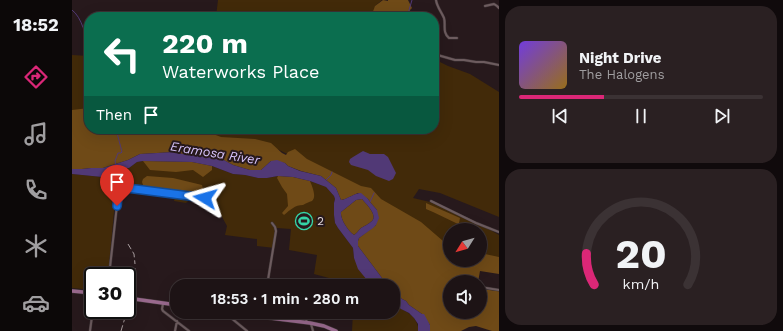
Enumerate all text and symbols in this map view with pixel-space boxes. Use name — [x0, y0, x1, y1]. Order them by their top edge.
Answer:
text: 18:52 — [13, 14, 59, 35]
text: 220 m — [162, 27, 248, 60]
icon: left — [96, 28, 148, 80]
text: Night Drive — [579, 49, 662, 67]
text: Waterworks Place — [162, 61, 319, 82]
icon: directions — [22, 63, 50, 91]
text: The Halogens — [579, 67, 665, 82]
icon: arrive — [140, 104, 162, 126]
icon: previous — [549, 105, 571, 127]
icon: pause — [630, 105, 652, 127]
icon: next — [711, 105, 733, 127]
text: Then — [96, 106, 132, 124]
icon: music — [22, 120, 50, 148]
water label: Eramosa River — [169, 139, 262, 168]
pin — [100, 165, 134, 206]
icon: arrive — [106, 171, 128, 193]
icon: phone — [22, 176, 50, 204]
position arrow — [184, 177, 226, 219]
sports icon: 2 — [294, 211, 314, 231]
place label: 2 — [317, 214, 324, 228]
north arrow — [443, 223, 487, 267]
map controls — [443, 223, 487, 319]
text: 20 — [615, 229, 667, 278]
icon: climate — [22, 232, 50, 260]
speed limit sign: 30 — [84, 267, 136, 319]
button: sound — [443, 275, 487, 319]
text: km/h — [623, 275, 659, 291]
icon: car — [22, 289, 50, 317]
text: 18:53 · 1 min · 280 m — [211, 290, 359, 308]

